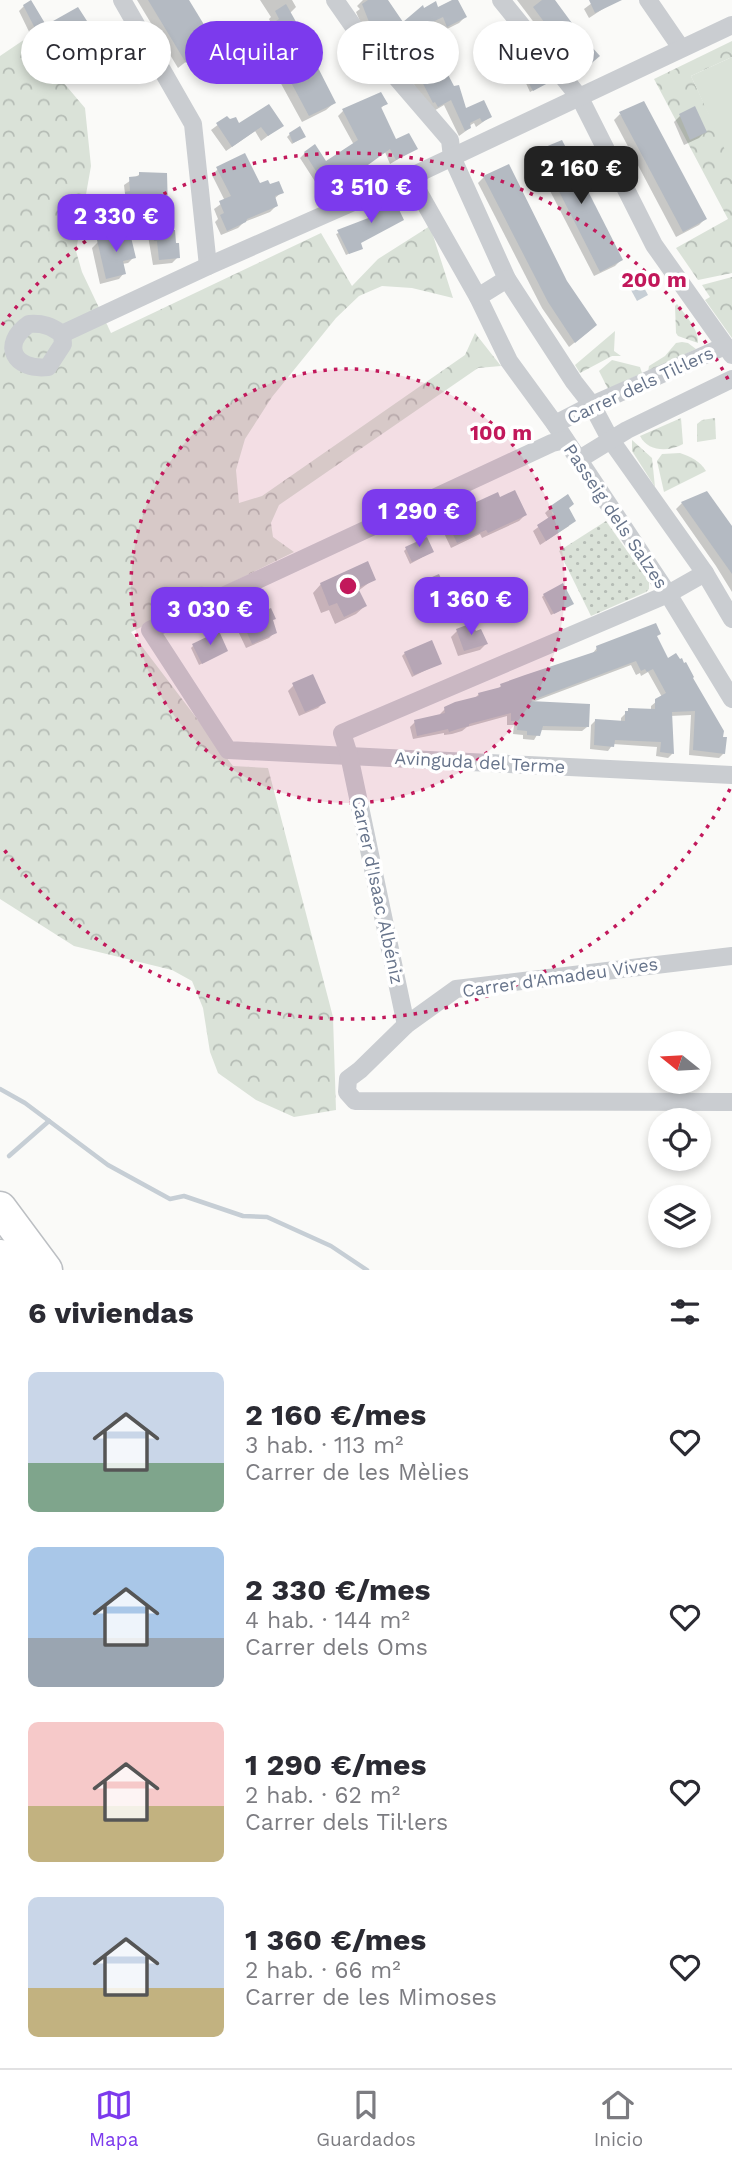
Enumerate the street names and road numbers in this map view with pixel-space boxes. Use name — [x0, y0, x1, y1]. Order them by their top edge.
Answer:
street label: Carrer dels Til·lers — [564, 342, 716, 428]
street label: Passeig dels Salzes — [560, 440, 672, 592]
street label: Avinguda del Terme — [394, 747, 566, 777]
street label: Carrer d'Isaac Albéniz — [348, 794, 408, 986]
street label: Carrer d'Amadeu Vives — [461, 953, 659, 1001]

